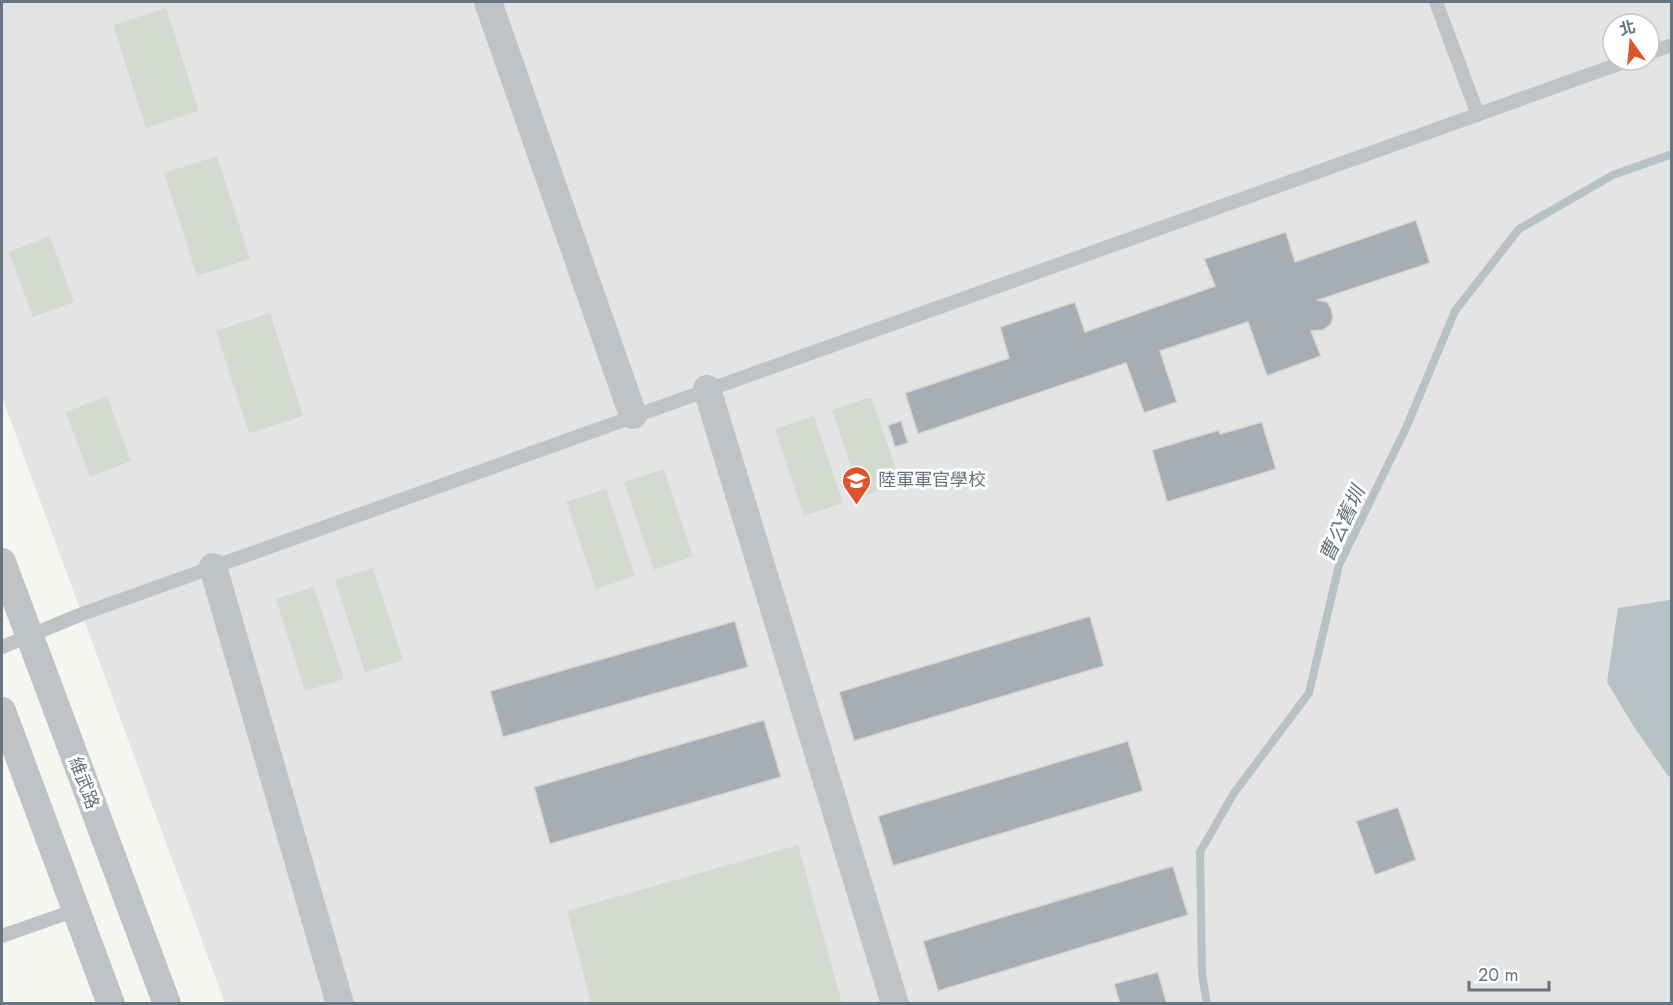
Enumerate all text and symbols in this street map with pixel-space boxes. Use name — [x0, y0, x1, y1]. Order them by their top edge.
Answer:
north arrow — [1601, 12, 1661, 72]
text: 北 — [1617, 15, 1638, 41]
school or university icon: 陸軍軍官學校 — [841, 464, 873, 506]
place label: 陸軍軍官學校 — [878, 467, 986, 493]
water label: 曹公舊圳 — [1312, 479, 1374, 567]
street label: 維武路 — [62, 753, 106, 813]
scale bar — [1469, 954, 1548, 992]
text: 20 m — [1478, 962, 1518, 988]

